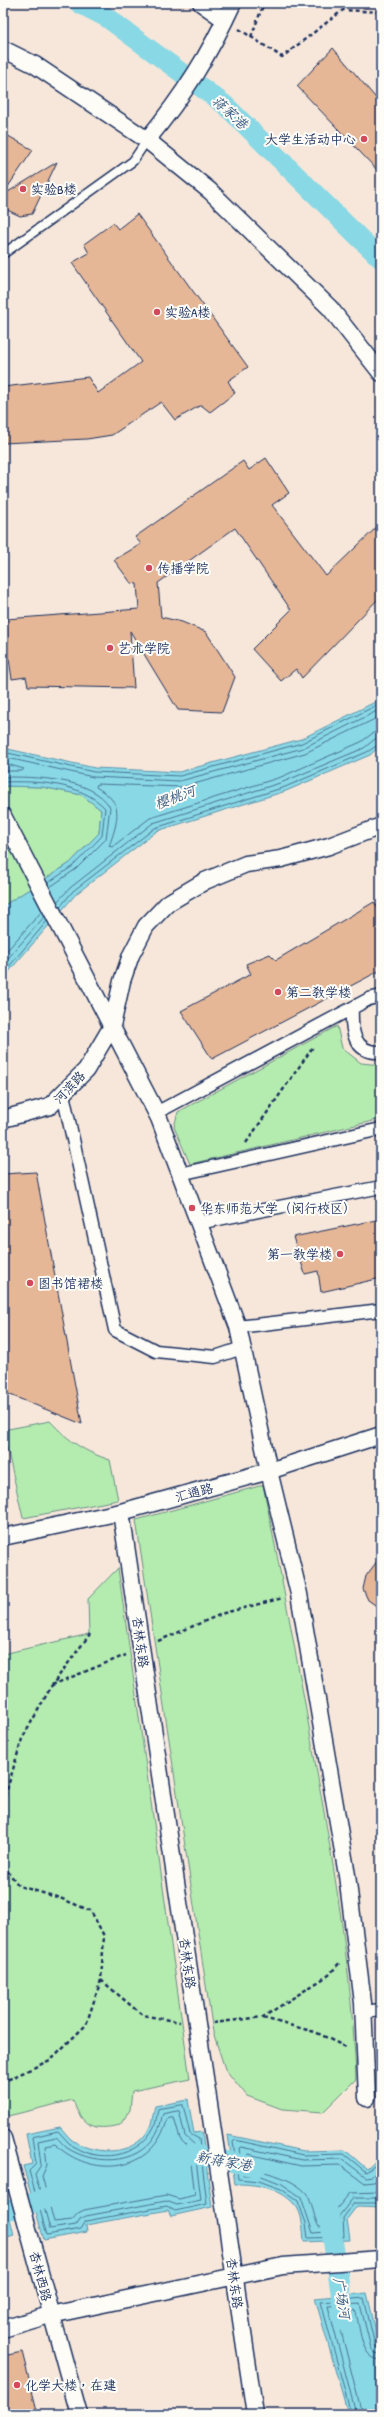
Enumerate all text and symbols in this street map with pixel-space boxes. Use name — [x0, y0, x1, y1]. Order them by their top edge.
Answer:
water label: 蒋家港 — [208, 91, 254, 134]
place label: 大学生活动中心 — [265, 130, 356, 148]
marker: 大学生活动中心 — [359, 134, 369, 144]
place label: 实验B楼 — [31, 180, 77, 198]
marker: 实验B楼 — [18, 184, 28, 194]
place label: 实验A楼 — [165, 303, 210, 321]
marker: 实验A楼 — [152, 307, 162, 317]
place label: 传播学院 — [157, 559, 209, 577]
marker: 传播学院 — [144, 563, 154, 573]
place label: 艺术学院 — [118, 639, 170, 657]
marker: 艺术学院 — [105, 643, 115, 653]
water label: 樱桃河 — [152, 780, 200, 813]
place label: 第二教学楼 — [286, 983, 351, 1001]
marker: 第二教学楼 — [273, 987, 283, 997]
street label: 河滨路 — [49, 1067, 89, 1107]
place label: 华东师范大学（闵行校区） — [200, 1199, 356, 1217]
marker: 华东师范大学（闵行校区） — [187, 1203, 197, 1213]
place label: 第一教学楼 — [267, 1245, 332, 1263]
marker: 第一教学楼 — [335, 1249, 345, 1259]
place label: 图书馆裙楼 — [38, 1274, 103, 1292]
marker: 图书馆裙楼 — [25, 1278, 35, 1288]
street label: 汇通路 — [173, 1478, 215, 1506]
street label: 杏林东路 — [128, 1615, 154, 1669]
street label: 杏林东路 — [175, 1936, 201, 1990]
water label: 新蒋家港 — [195, 2146, 255, 2175]
street label: 杏林西路 — [26, 2249, 56, 2303]
street label: 杏林东路 — [222, 2256, 248, 2310]
water label: 广场河 — [329, 2276, 356, 2322]
place label: 化学大楼，在建 — [25, 2376, 116, 2394]
marker: 化学大楼，在建 — [12, 2380, 22, 2390]

